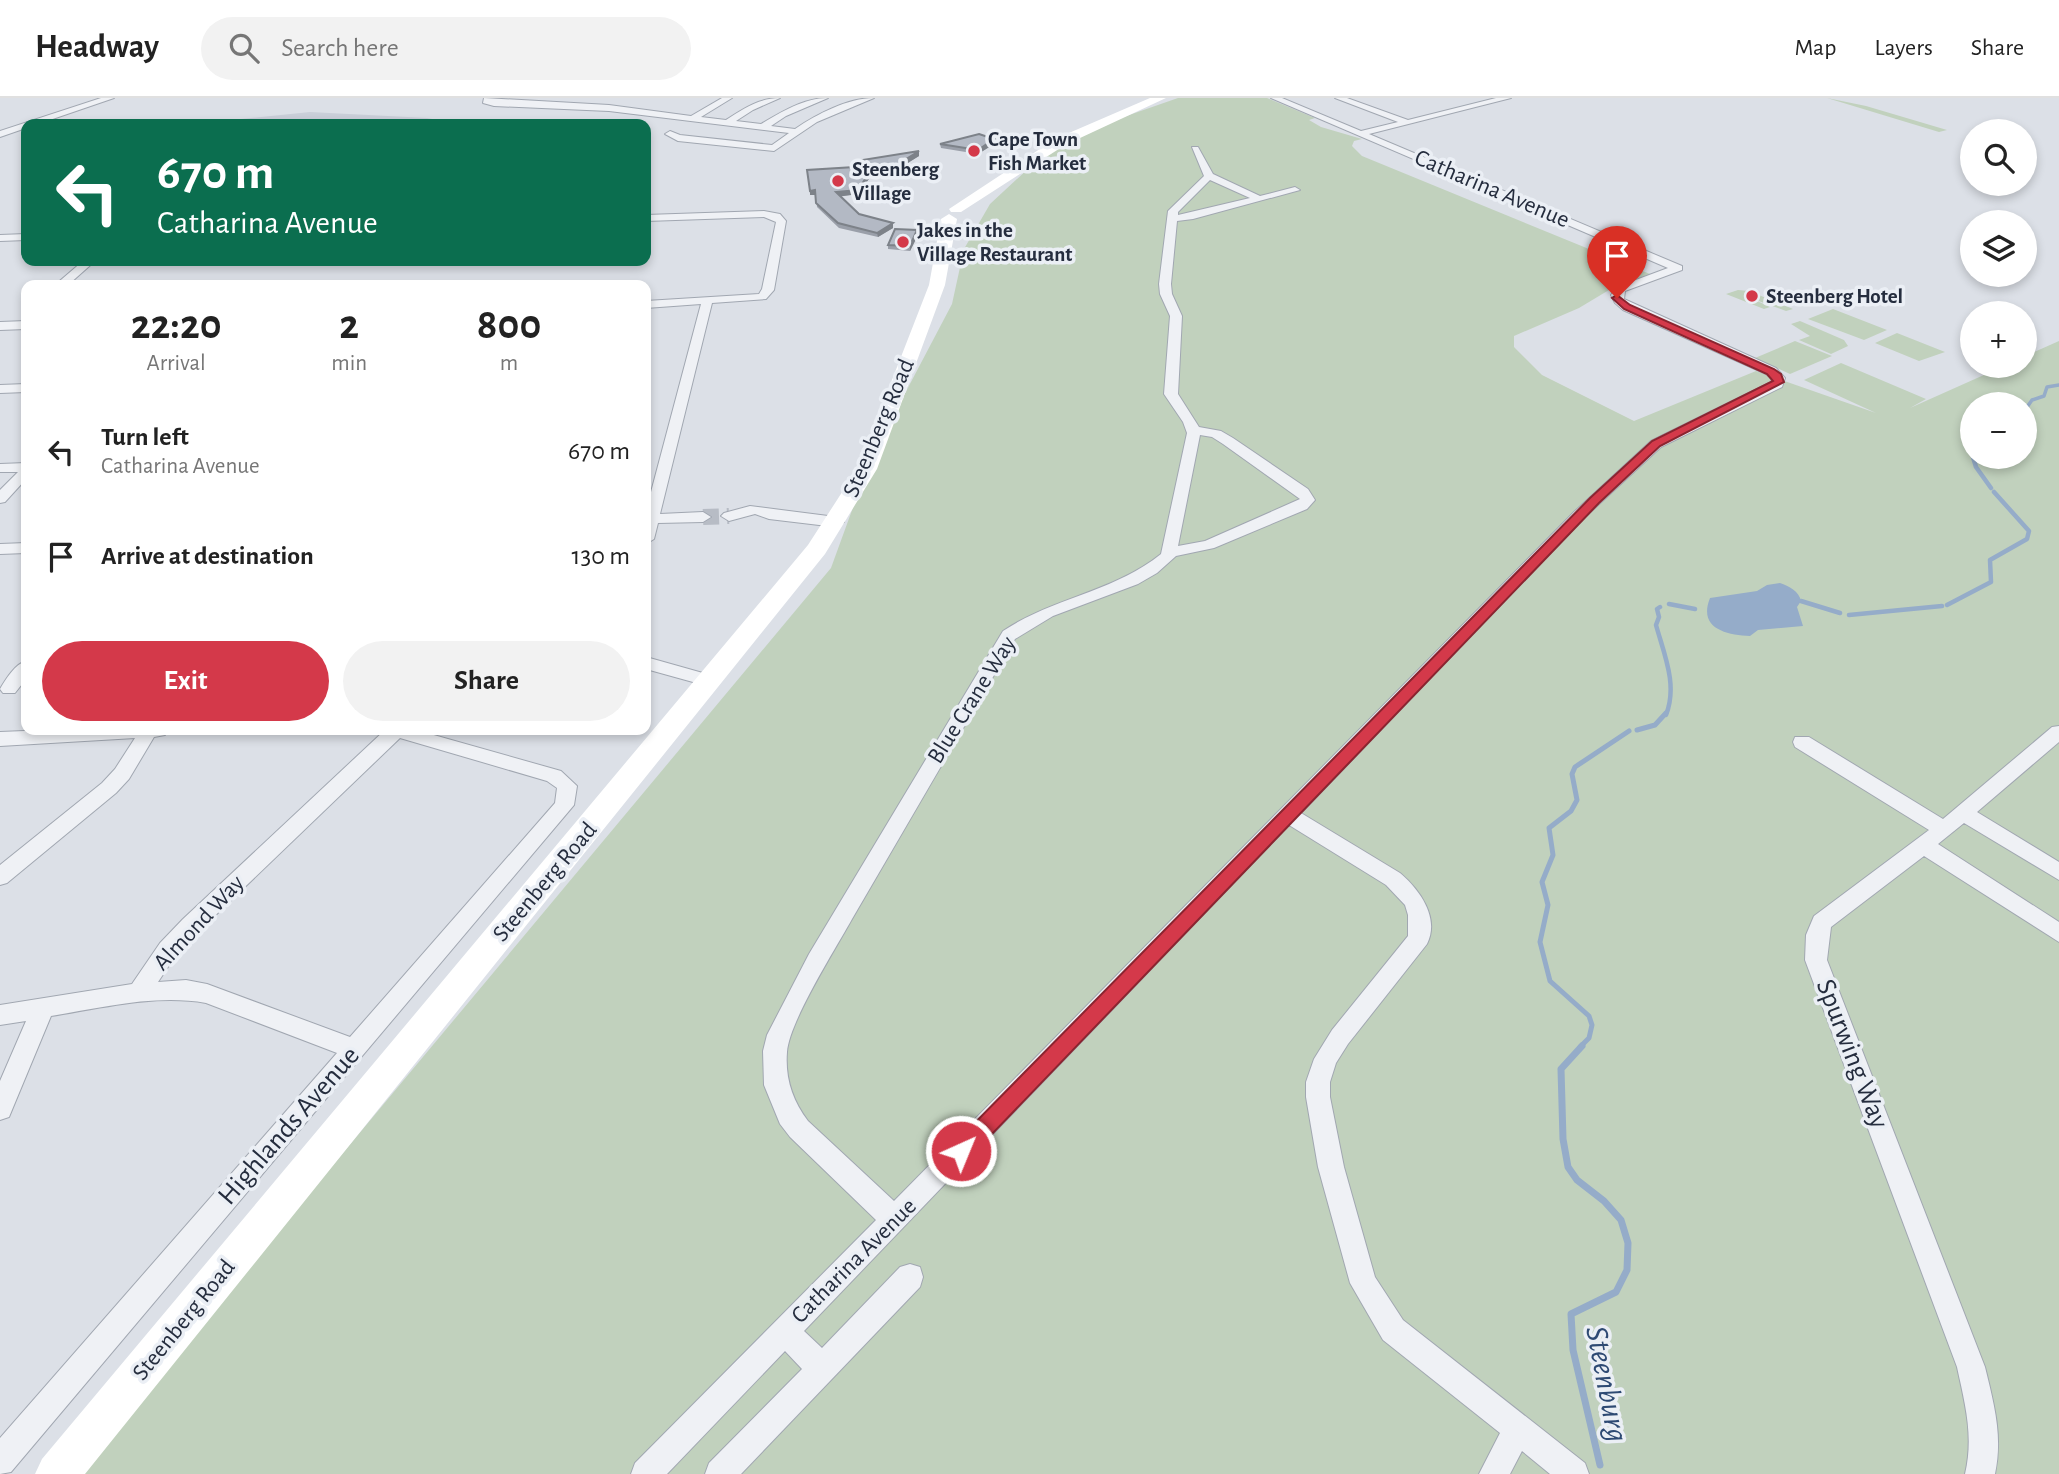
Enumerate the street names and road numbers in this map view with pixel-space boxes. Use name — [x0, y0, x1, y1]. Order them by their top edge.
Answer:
street label: Catharina Avenue — [1411, 146, 1573, 232]
street label: Steenberg Road — [839, 355, 919, 501]
street label: Blue Crane Way — [923, 632, 1021, 768]
street label: Steenberg Road — [488, 818, 602, 946]
street label: Almond Way — [149, 871, 249, 975]
street label: Spurwing Way — [1811, 976, 1893, 1132]
street label: Highlands Avenue — [213, 1042, 365, 1210]
street label: Catharina Avenue — [787, 1194, 921, 1328]
street label: Steenberg Road — [128, 1255, 240, 1385]

